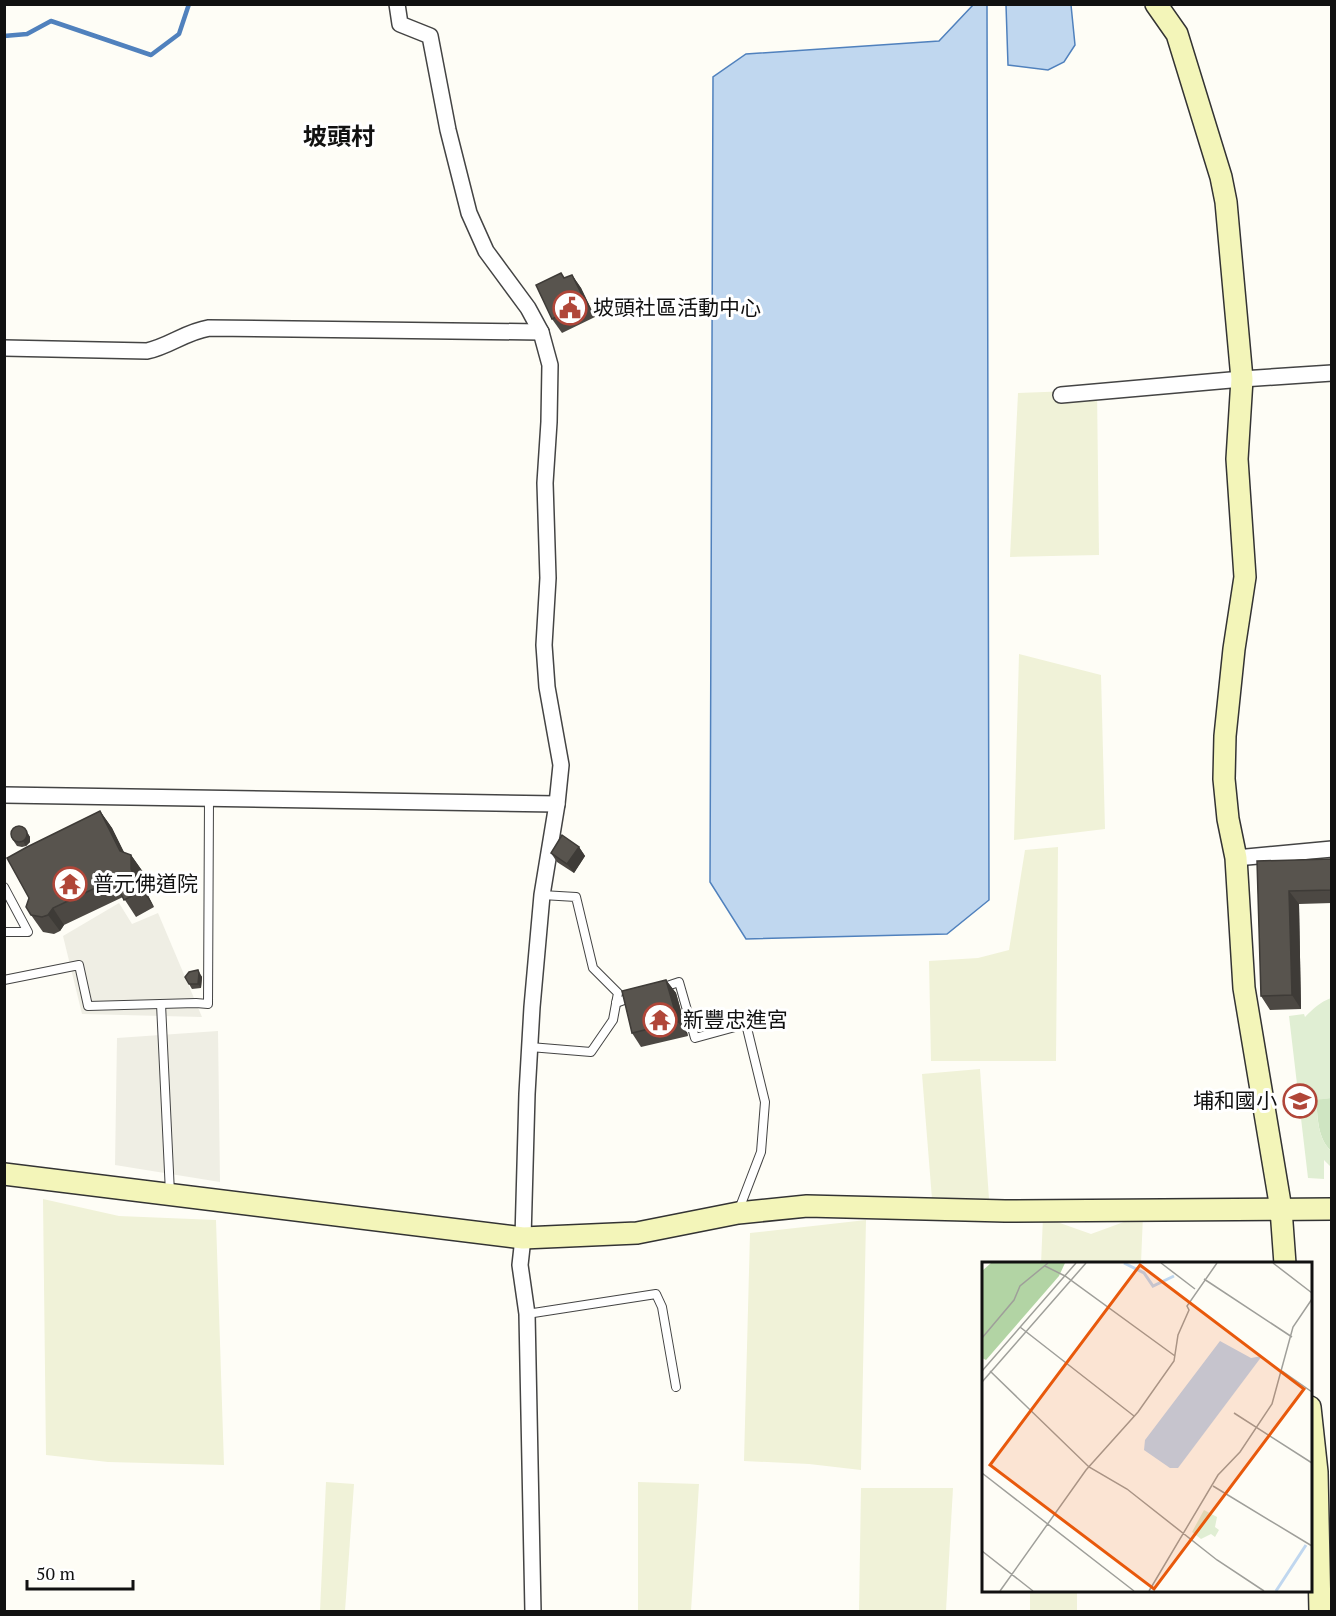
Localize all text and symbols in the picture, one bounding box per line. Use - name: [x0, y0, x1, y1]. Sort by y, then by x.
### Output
- district label: 坡頭村: [303, 120, 375, 152]
- public building icon: 坡頭社區活動中心: [552, 290, 588, 326]
- place label: 坡頭社區活動中心: [593, 293, 761, 321]
- temple icon: 普元佛道院: [52, 866, 88, 902]
- place label: 普元佛道院: [93, 869, 198, 897]
- temple icon: 新豐忠進宮: [642, 1002, 678, 1038]
- place label: 新豐忠進宮: [683, 1005, 788, 1033]
- school or university icon: 埔和國小: [1282, 1083, 1318, 1119]
- place label: 埔和國小: [1193, 1086, 1277, 1114]
- inset map: [982, 1262, 1312, 1592]
- scale bar: [27, 1553, 134, 1591]
- text: 50 m: [36, 1561, 76, 1585]

